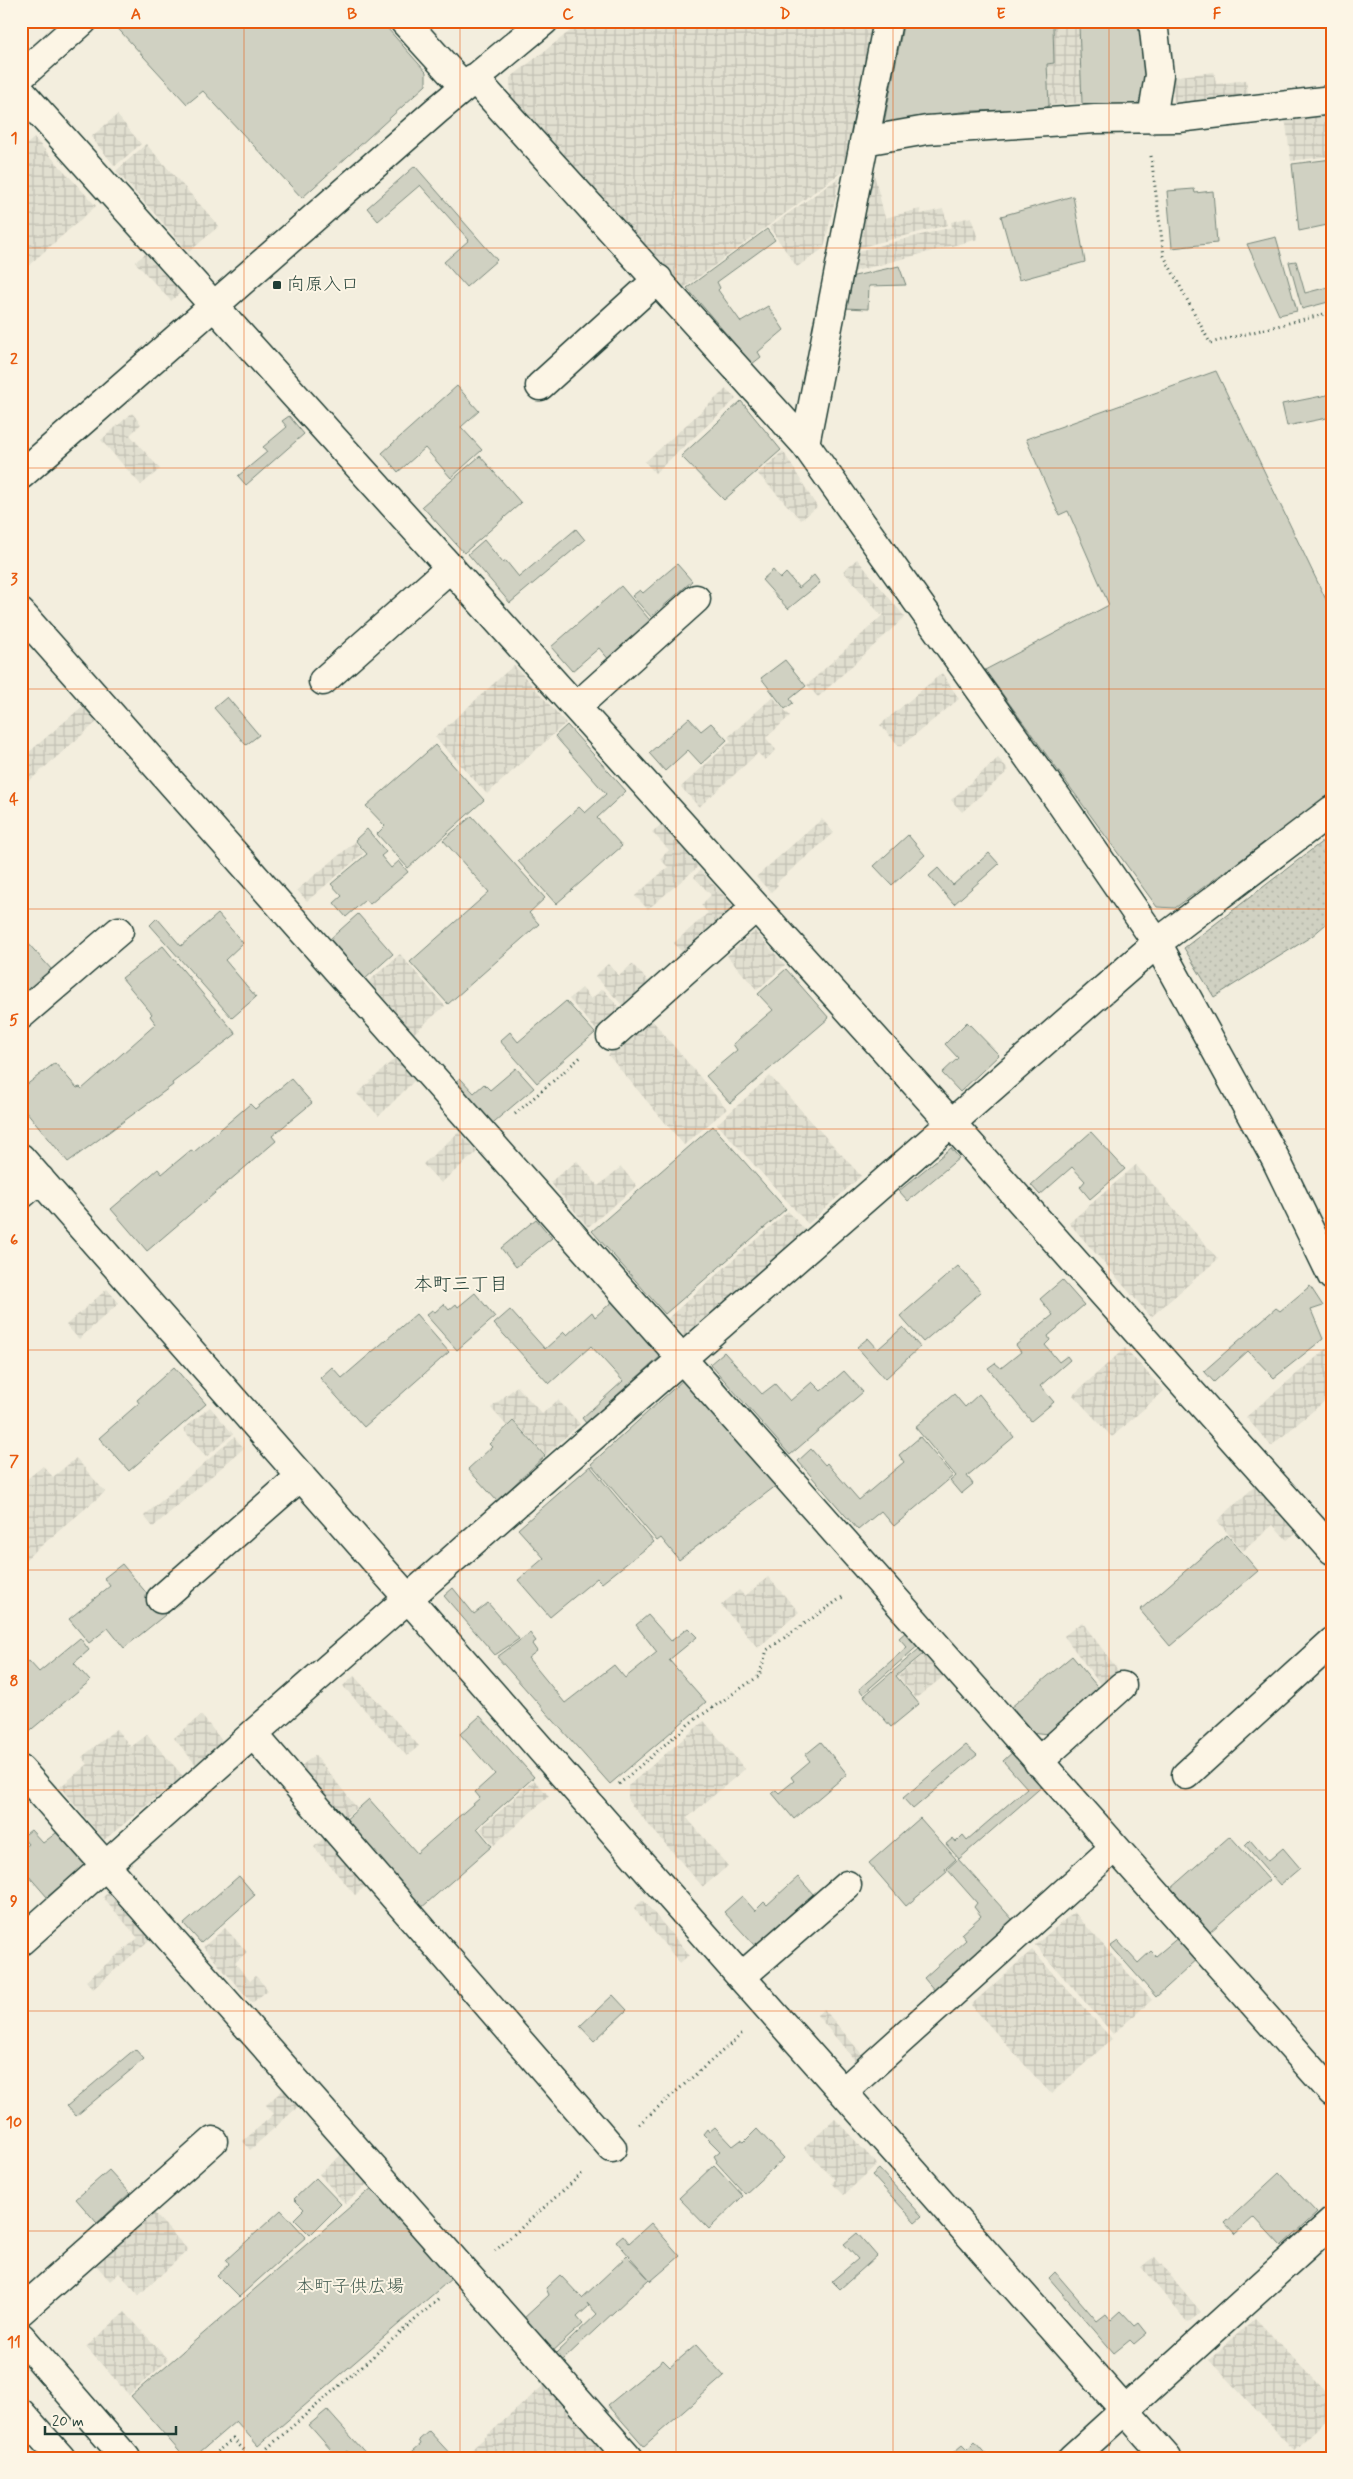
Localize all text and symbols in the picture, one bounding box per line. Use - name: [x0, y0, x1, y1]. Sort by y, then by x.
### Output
- text: A: [131, 4, 141, 25]
- text: B: [347, 4, 357, 25]
- text: C: [562, 4, 574, 25]
- text: D: [779, 4, 791, 25]
- text: E: [996, 4, 1006, 25]
- text: F: [1213, 4, 1222, 25]
- text: 1: [10, 128, 18, 149]
- place label: 向原入口: [287, 273, 359, 297]
- marker: 向原入口: [271, 279, 283, 291]
- text: 2: [10, 349, 18, 370]
- text: 3: [10, 569, 18, 590]
- text: 4: [9, 789, 19, 810]
- text: 5: [9, 1010, 19, 1031]
- text: 6: [10, 1230, 18, 1251]
- district label: 本町三丁目: [413, 1272, 509, 1297]
- text: 7: [9, 1451, 19, 1472]
- text: 8: [9, 1671, 19, 1692]
- text: 9: [10, 1891, 18, 1912]
- text: 10: [6, 2112, 22, 2133]
- park label: 本町子供広場: [296, 2275, 404, 2299]
- text: 11: [7, 2332, 21, 2353]
- scale bar: [45, 2404, 176, 2436]
- text: 20 m: [52, 2412, 84, 2432]

